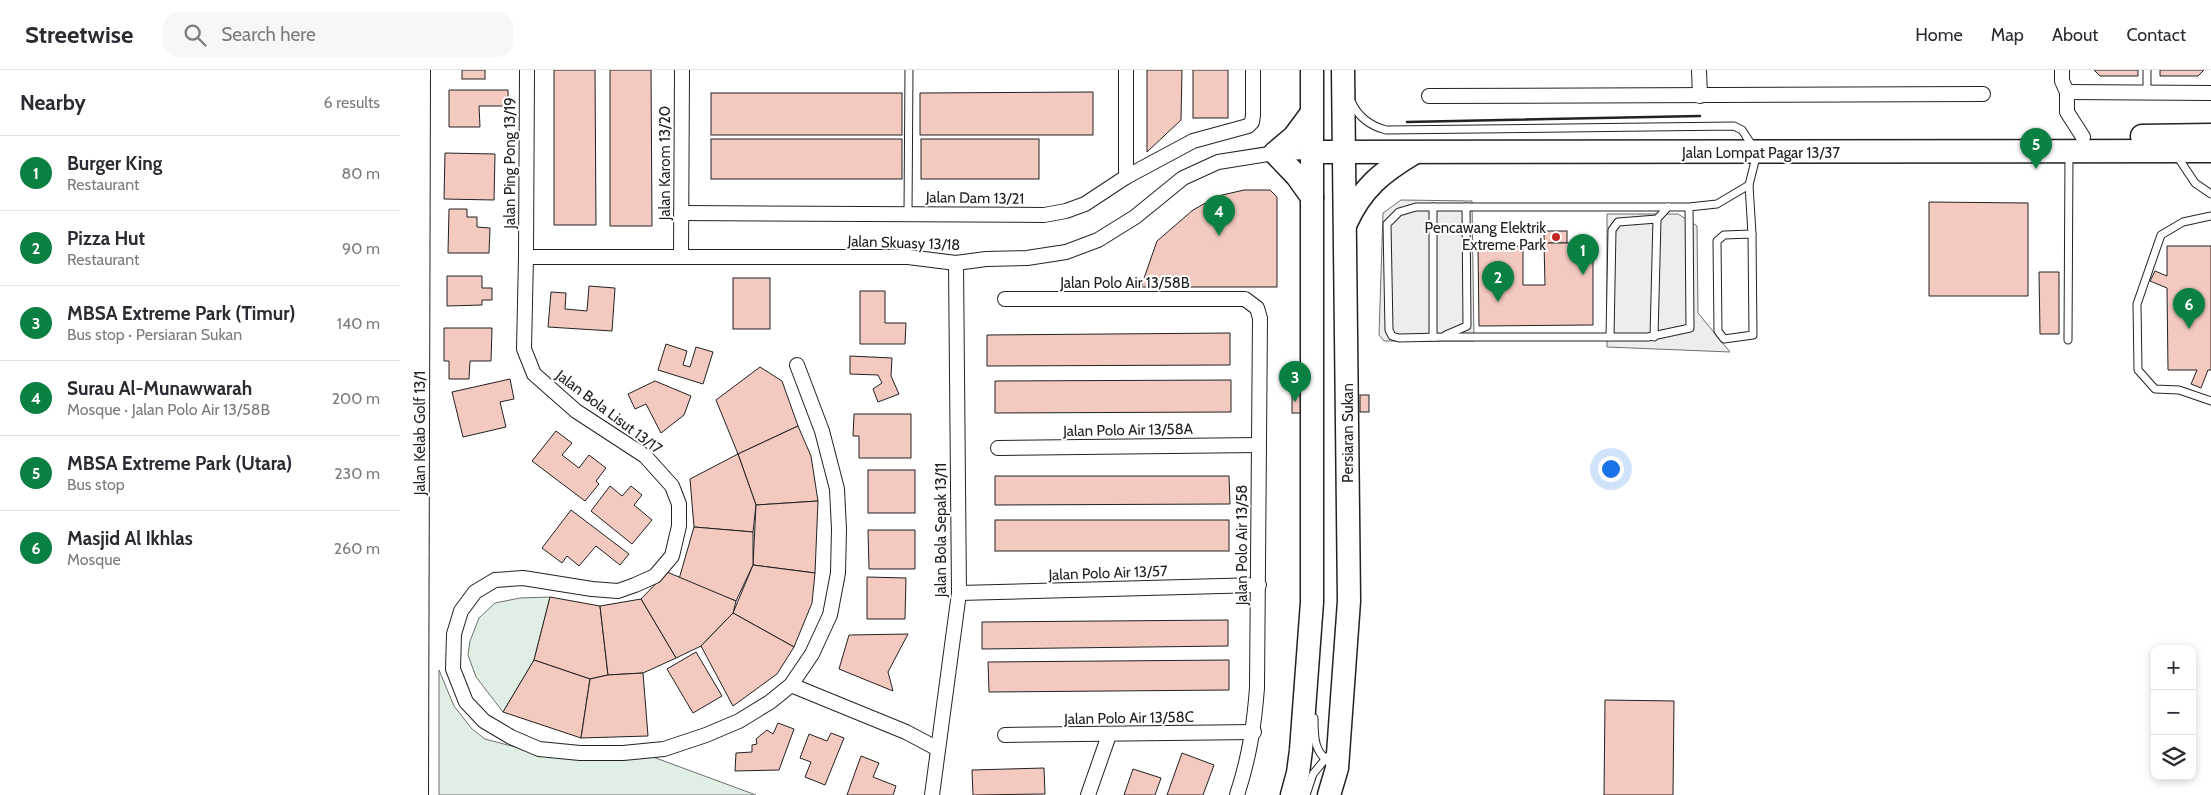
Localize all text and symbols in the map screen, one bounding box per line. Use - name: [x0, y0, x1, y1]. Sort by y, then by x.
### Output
- search box: [163, 12, 513, 57]
- text: Streetwise: [25, 20, 133, 49]
- icon: search: [181, 21, 209, 49]
- text: Search here: [221, 23, 316, 46]
- text: Home: [1915, 24, 1963, 46]
- text: Map: [1991, 24, 2024, 46]
- text: About: [2052, 24, 2098, 46]
- text: Contact: [2126, 24, 2186, 46]
- text: Nearby: [20, 90, 86, 115]
- text: 6 results: [324, 93, 380, 112]
- street label: Jalan Ping Pong 13/19: [501, 97, 519, 230]
- street label: Jalan Karom 13/20: [656, 106, 674, 221]
- pin: 5: [2020, 128, 2052, 169]
- street label: Jalan Lompat Pagar 13/37: [1681, 144, 1840, 162]
- text: Burger King: [67, 152, 162, 175]
- text: 1: [33, 164, 39, 183]
- text: 80 m: [342, 164, 380, 183]
- text: Restaurant: [67, 175, 139, 194]
- street label: Jalan Dam 13/21: [925, 188, 1024, 208]
- pin: 4: [1203, 195, 1235, 236]
- place label: Pencawang Elektrik Extreme Park: [1425, 219, 1546, 254]
- text: Pizza Hut: [67, 227, 145, 250]
- marker: Pencawang Elektrik Extreme Park: [1550, 231, 1562, 243]
- street label: Jalan Skuasy 13/18: [846, 232, 961, 254]
- pin: 1: [1567, 234, 1599, 275]
- text: 2: [32, 239, 40, 258]
- text: 90 m: [342, 239, 380, 258]
- text: Restaurant: [67, 250, 139, 269]
- pin: 2: [1482, 261, 1514, 302]
- street label: Jalan Polo Air 13/58B: [1059, 274, 1190, 292]
- pin: 6: [2173, 288, 2205, 329]
- text: MBSA Extreme Park (Timur): [67, 302, 295, 325]
- text: 3: [32, 314, 40, 333]
- text: 140 m: [337, 314, 380, 333]
- text: Bus stop · Persiaran Sukan: [67, 325, 242, 344]
- pin: 3: [1279, 361, 1311, 402]
- street label: Jalan Bola Lisut 13/17: [552, 366, 666, 458]
- street label: Jalan Kelab Golf 13/1: [411, 371, 429, 496]
- text: Surau Al-Munawwarah: [67, 377, 252, 400]
- street label: Persiaran Sukan: [1339, 383, 1357, 483]
- text: 4: [31, 389, 41, 408]
- text: 200 m: [332, 389, 380, 408]
- text: Mosque · Jalan Polo Air 13/58B: [67, 400, 270, 419]
- street label: Jalan Polo Air 13/58A: [1062, 420, 1194, 440]
- text: MBSA Extreme Park (Utara): [67, 452, 292, 475]
- your location: [1598, 456, 1624, 482]
- street label: Jalan Bola Sepak 13/11: [932, 463, 950, 598]
- text: 5: [32, 464, 40, 483]
- text: 230 m: [334, 464, 380, 483]
- text: Bus stop: [67, 475, 125, 494]
- street label: Jalan Polo Air 13/58: [1233, 485, 1251, 606]
- text: Masjid Al Ikhlas: [67, 527, 193, 550]
- text: 6: [32, 539, 41, 558]
- text: 260 m: [334, 539, 380, 558]
- text: Mosque: [67, 550, 121, 569]
- street label: Jalan Polo Air 13/57: [1047, 562, 1168, 584]
- map controls: [2151, 645, 2196, 780]
- button: +: [2151, 645, 2196, 690]
- button: −: [2151, 690, 2196, 735]
- street label: Jalan Polo Air 13/58C: [1063, 708, 1194, 728]
- button: layers: [2151, 735, 2196, 780]

